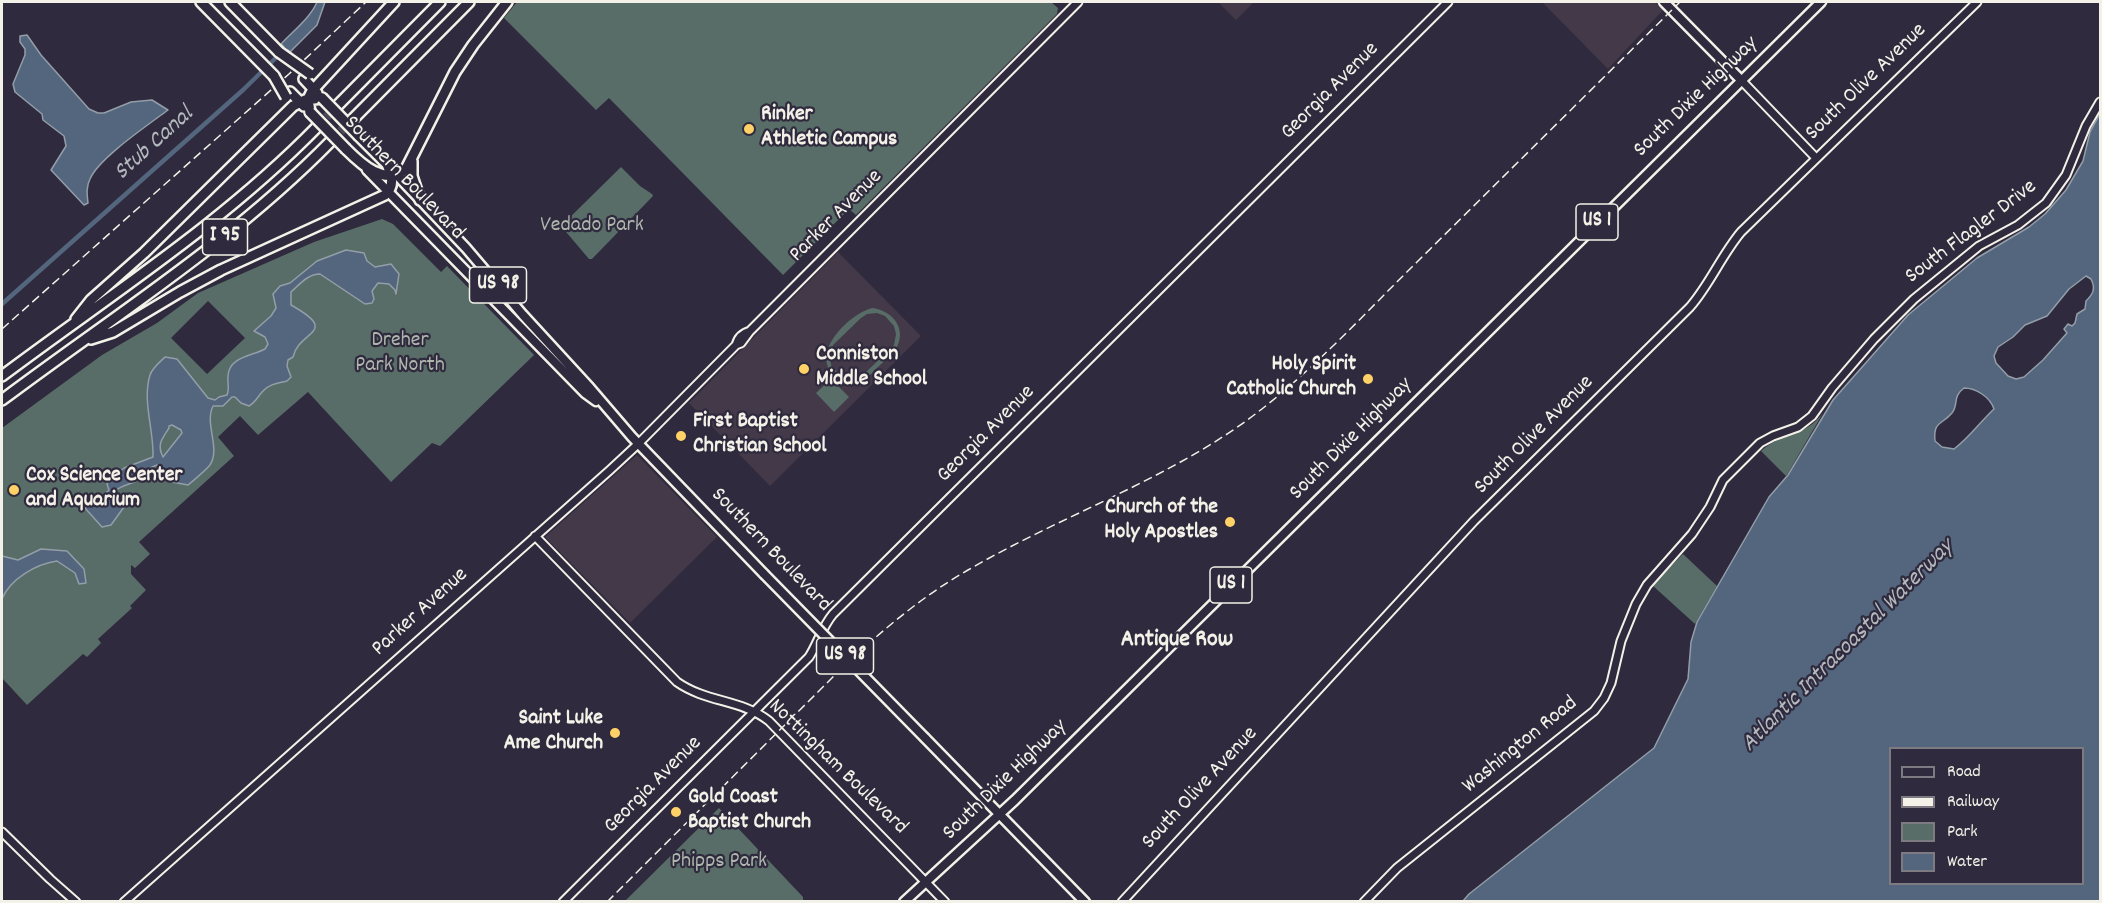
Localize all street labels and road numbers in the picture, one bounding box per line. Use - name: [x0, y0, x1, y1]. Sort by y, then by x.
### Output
- street label: South Olive Avenue: [1801, 19, 1933, 147]
- street label: South Dixie Highway: [1629, 32, 1765, 164]
- street label: Georgia Avenue: [1276, 37, 1386, 147]
- street label: Southern Boulevard: [337, 111, 469, 247]
- street label: Parker Avenue: [785, 165, 889, 269]
- street label: South Flagler Drive: [1901, 175, 2043, 291]
- road number: US 1: [1576, 204, 1618, 240]
- road number: I 95: [202, 219, 248, 255]
- road number: US 98: [470, 267, 526, 303]
- street label: South Olive Avenue: [1470, 371, 1600, 501]
- street label: South Dixie Highway: [1285, 373, 1419, 507]
- street label: Georgia Avenue: [932, 380, 1042, 490]
- street label: Southern Boulevard: [704, 483, 836, 619]
- street label: Parker Avenue: [367, 563, 475, 663]
- road number: US 1: [1210, 567, 1252, 603]
- road number: US 98: [816, 638, 874, 674]
- street label: Washington Road: [1458, 692, 1584, 800]
- street label: Nottingham Boulevard: [762, 695, 912, 841]
- street label: South Dixie Highway: [938, 715, 1074, 847]
- street label: South Olive Avenue: [1137, 722, 1265, 856]
- street label: Georgia Avenue: [599, 731, 709, 841]

